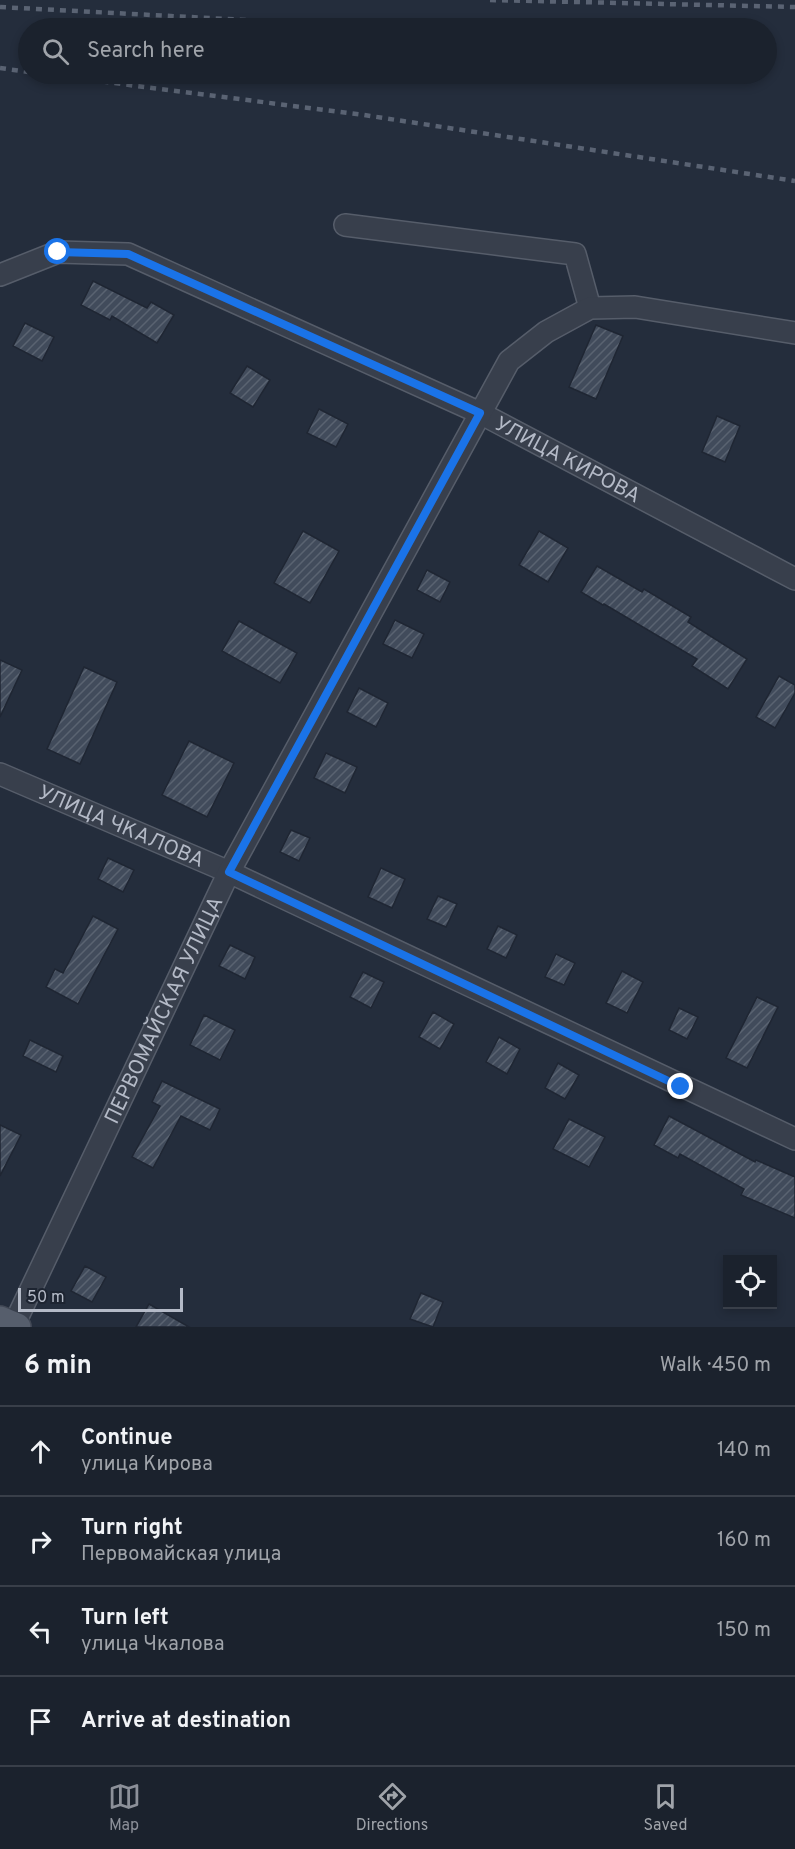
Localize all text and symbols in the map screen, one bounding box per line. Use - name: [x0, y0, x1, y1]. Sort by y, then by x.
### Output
- search box: [18, 18, 777, 84]
- icon: search: [39, 35, 72, 68]
- text: Search here: [87, 38, 205, 65]
- route start: [44, 238, 70, 264]
- street label: УЛИЦА КИРОВА: [490, 411, 645, 510]
- street label: УЛИЦА ЧКАЛОВА: [34, 780, 208, 875]
- street label: ПЕРВОМАЙСКАЯ УЛИЦА: [99, 892, 230, 1129]
- route end: [667, 1073, 693, 1099]
- map controls: [723, 1255, 777, 1309]
- button: locate: [723, 1255, 777, 1309]
- scale bar: [18, 1285, 183, 1312]
- text: 50 m: [27, 1288, 65, 1308]
- text: 6 min: [24, 1350, 92, 1383]
- text: Walk · 450 m: [660, 1353, 771, 1379]
- text: Continue: [81, 1425, 172, 1452]
- icon: ahead: [24, 1435, 57, 1468]
- text: 140 m: [717, 1438, 771, 1464]
- text: улица Кирова: [81, 1452, 213, 1478]
- text: Turn right: [81, 1515, 183, 1542]
- icon: right: [24, 1525, 57, 1558]
- text: 160 m: [717, 1528, 771, 1554]
- text: Первомайская улица: [81, 1542, 281, 1568]
- text: Turn left: [81, 1605, 169, 1632]
- icon: left: [24, 1615, 57, 1648]
- text: 150 m: [717, 1618, 771, 1644]
- text: улица Чкалова: [81, 1632, 224, 1658]
- icon: arrive: [24, 1705, 57, 1738]
- text: Arrive at destination: [81, 1708, 291, 1735]
- tab: Map: [108, 1780, 141, 1836]
- tab: Directions: [356, 1780, 428, 1836]
- tab: Saved: [643, 1780, 687, 1836]

